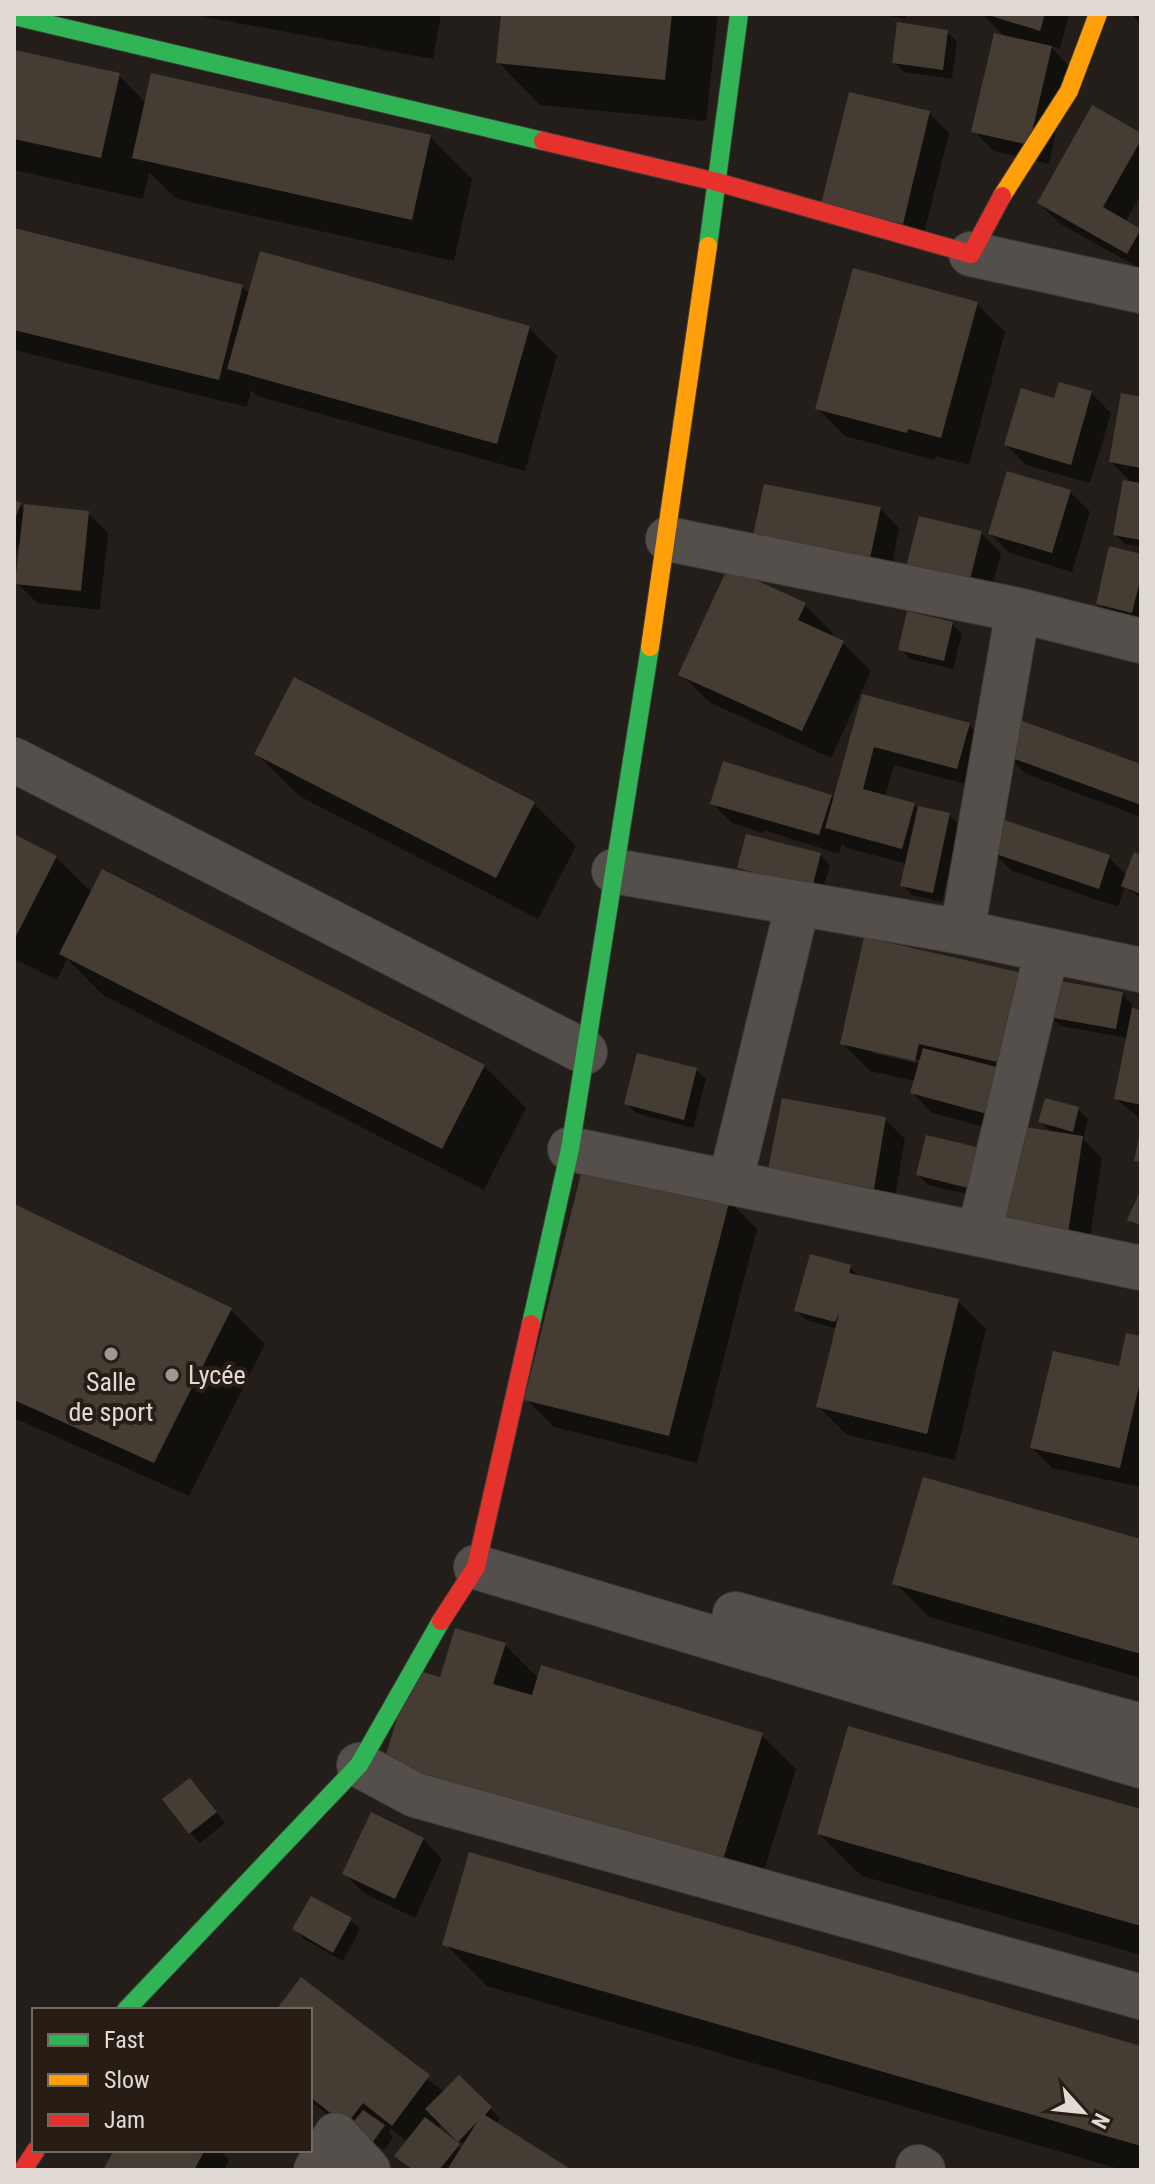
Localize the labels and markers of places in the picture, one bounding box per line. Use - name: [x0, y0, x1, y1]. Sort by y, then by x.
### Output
- marker: Salle de sport: [102, 1345, 120, 1363]
- place label: Lycée: [188, 1360, 246, 1390]
- marker: Lycée: [163, 1366, 181, 1384]
- place label: Salle de sport: [68, 1367, 154, 1427]

